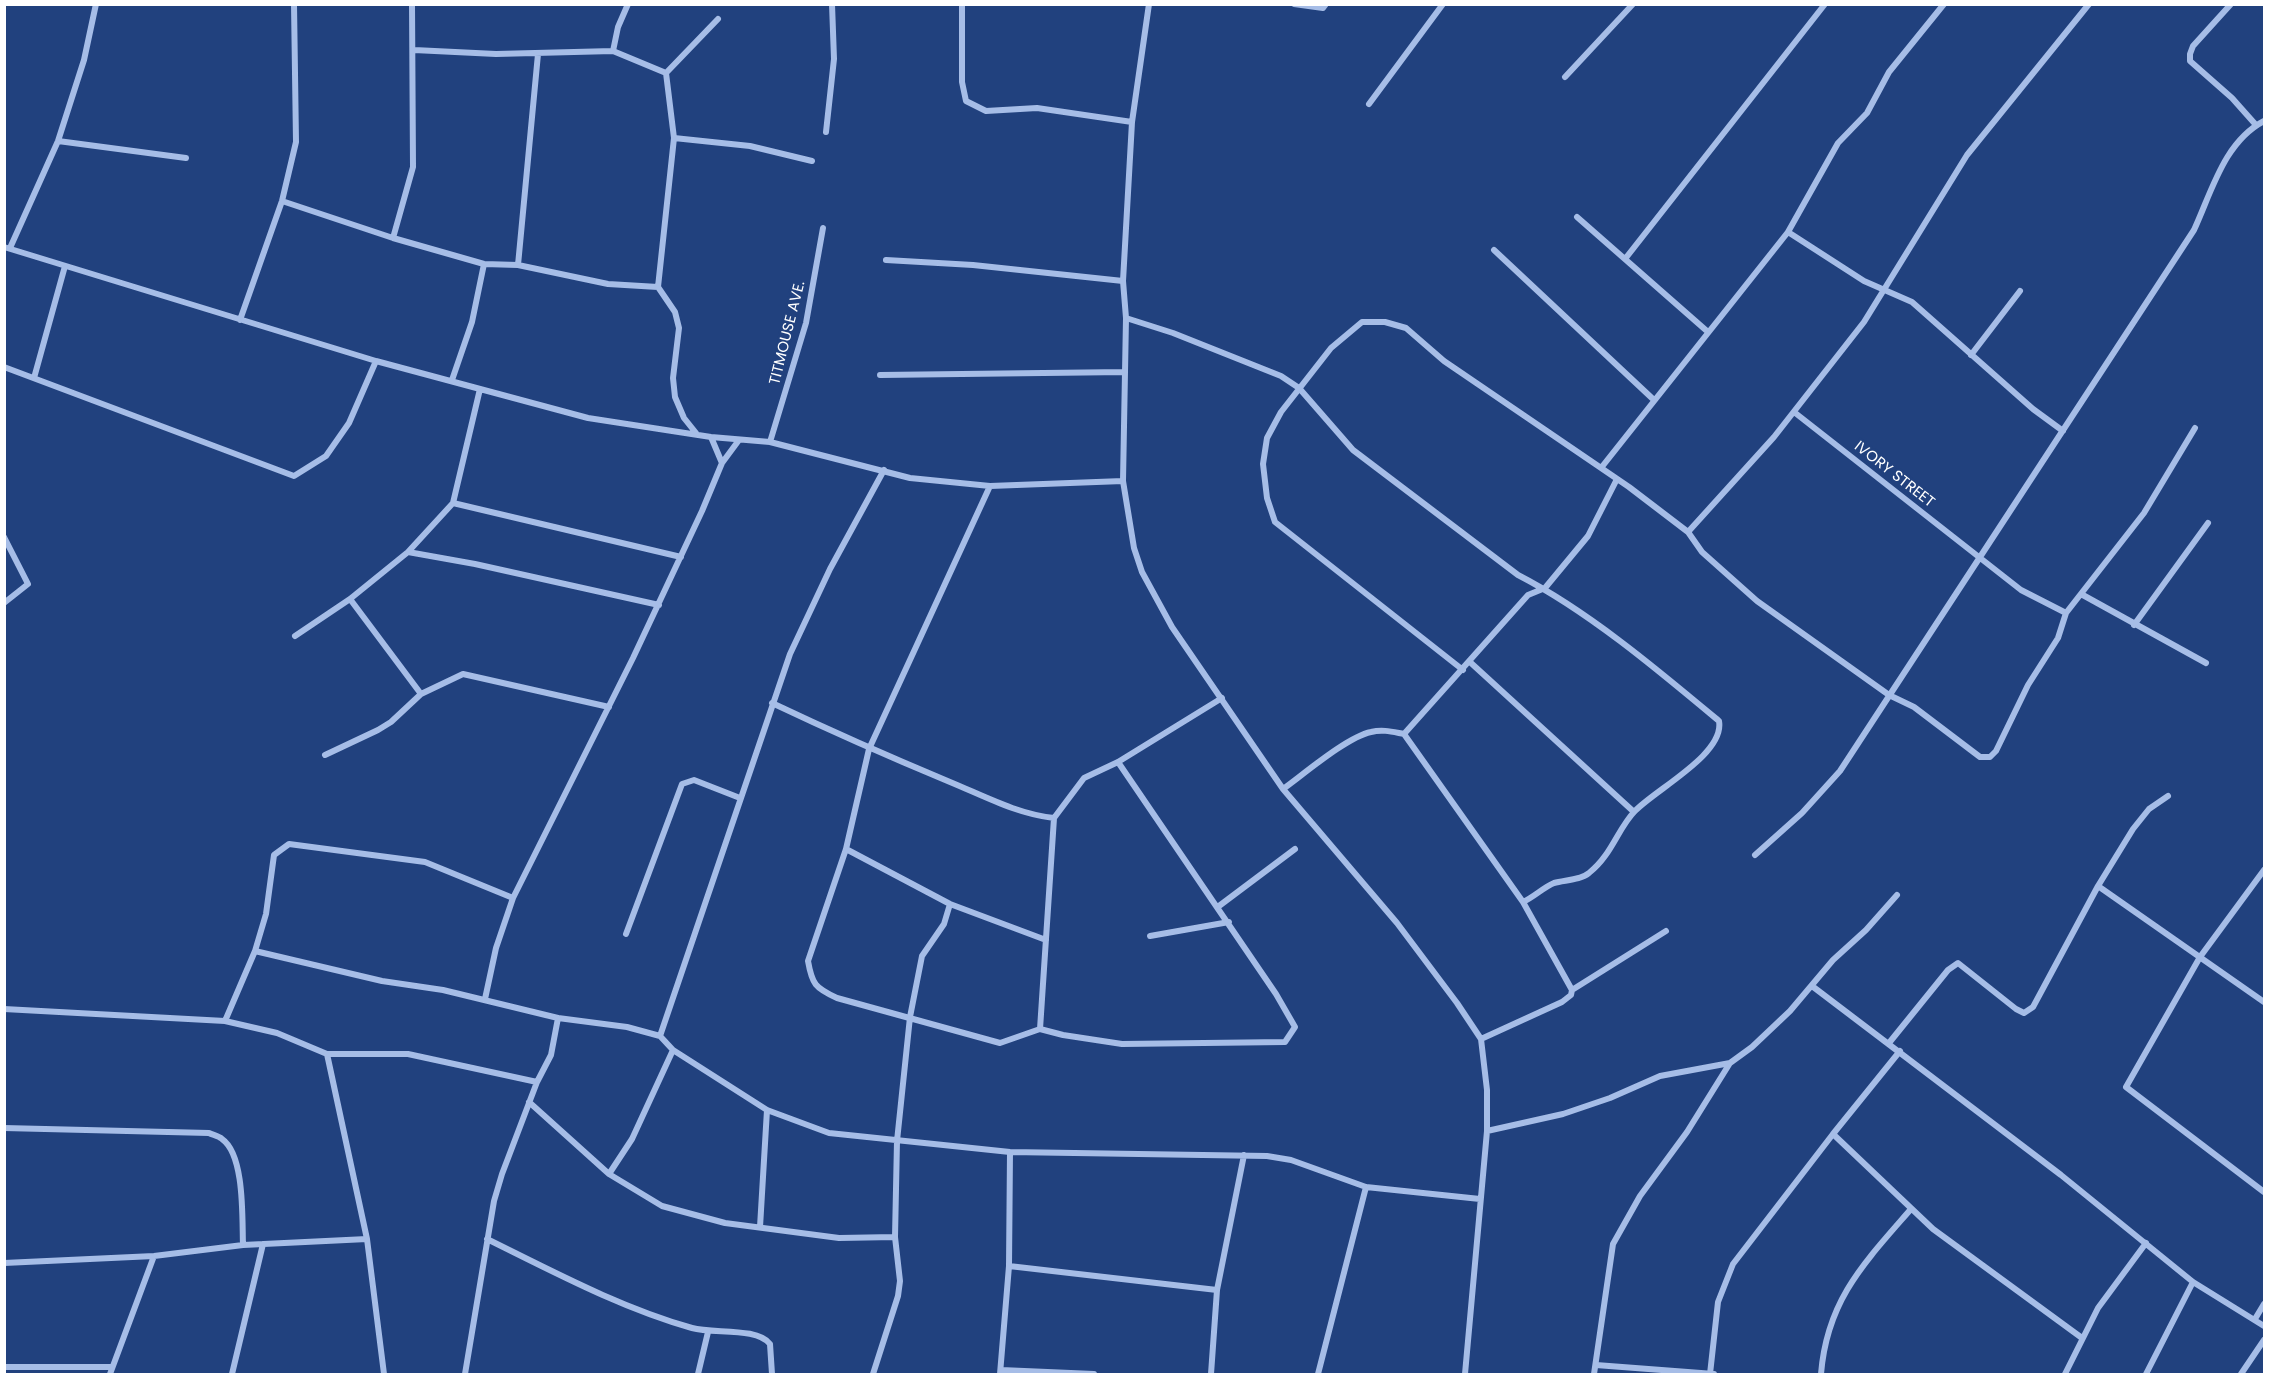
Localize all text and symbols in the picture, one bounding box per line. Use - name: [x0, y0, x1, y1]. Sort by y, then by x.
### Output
- street label: TITMOUSE AVE.: [766, 279, 810, 387]
- street label: IVORY STREET: [1850, 438, 1938, 512]

